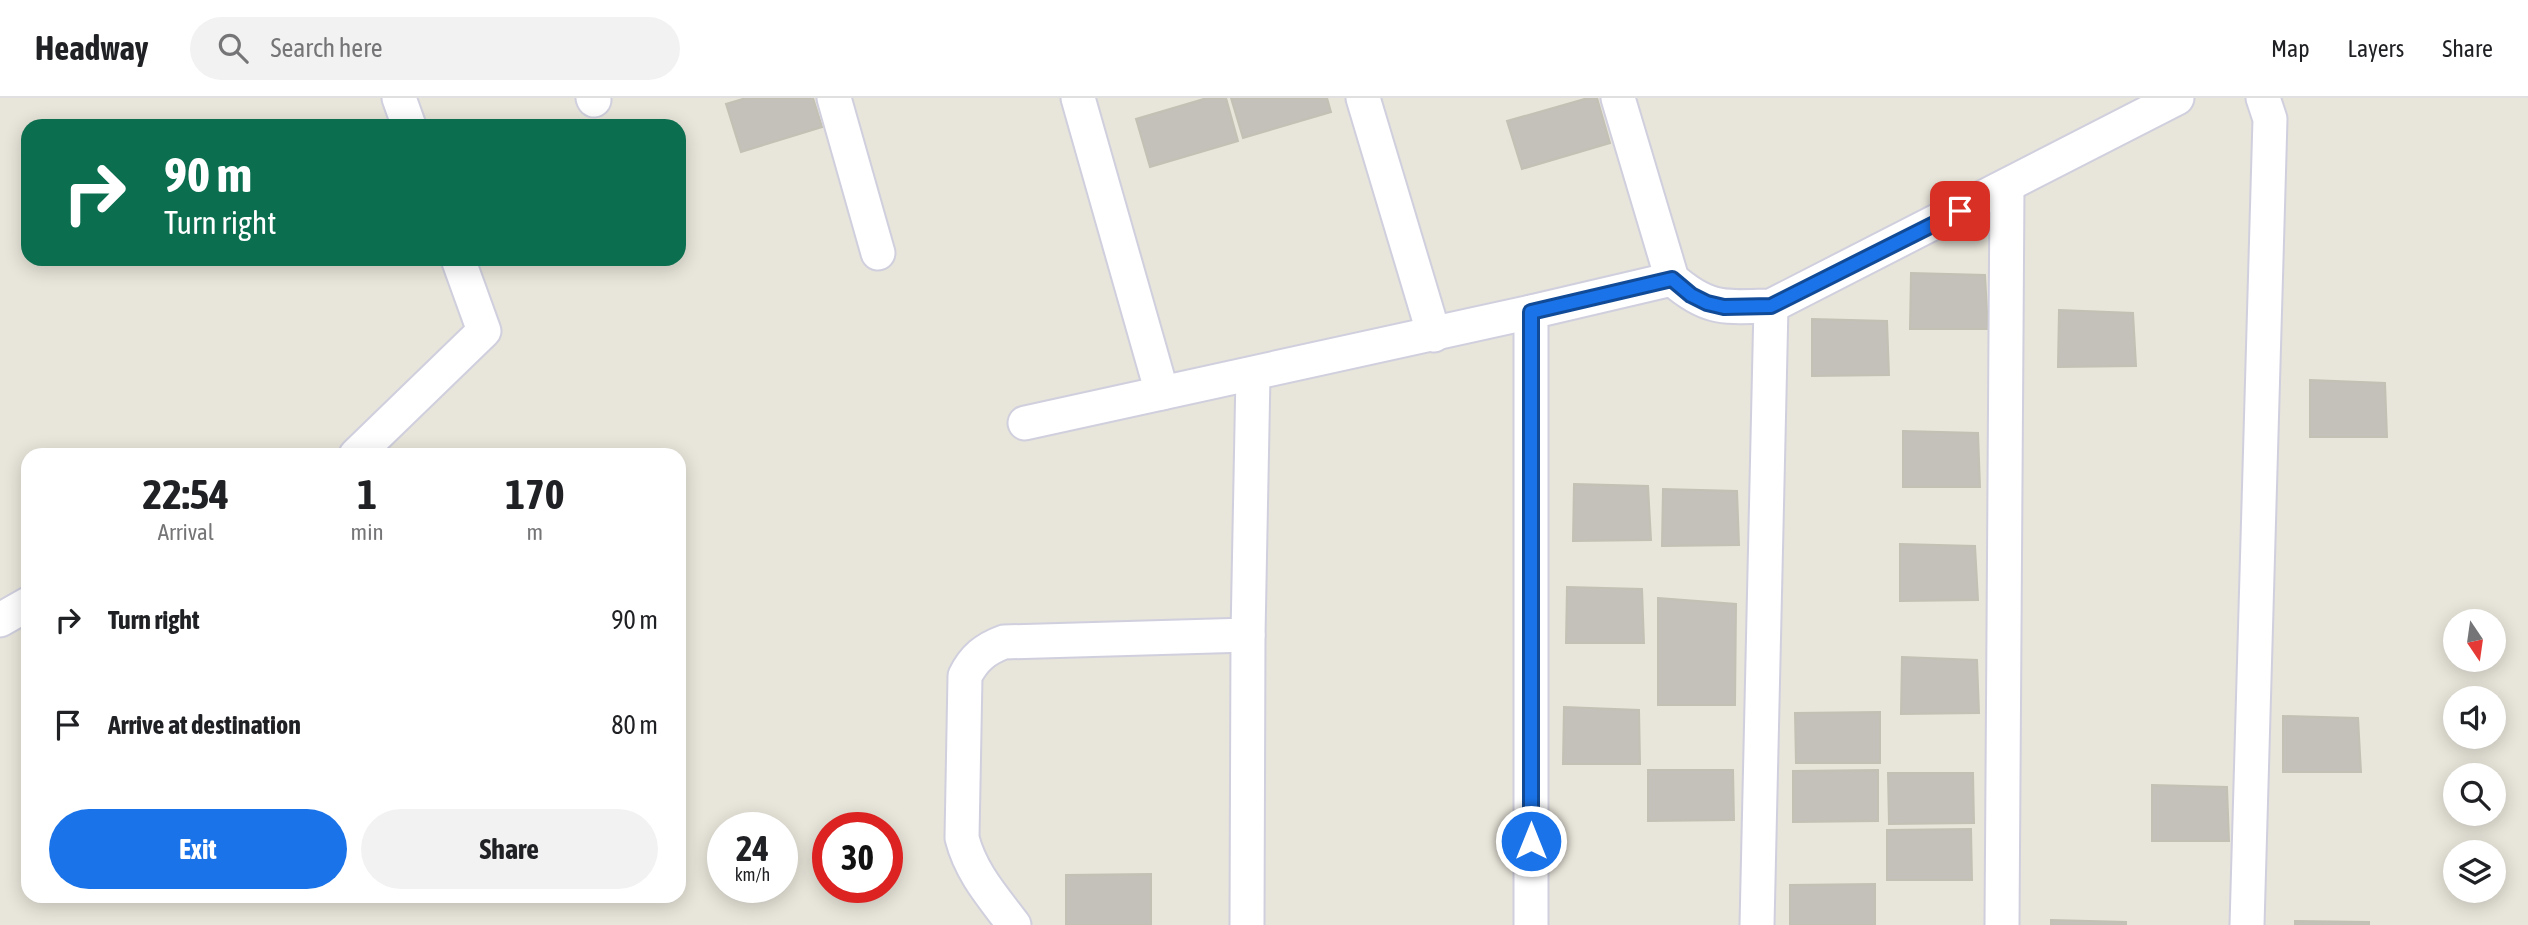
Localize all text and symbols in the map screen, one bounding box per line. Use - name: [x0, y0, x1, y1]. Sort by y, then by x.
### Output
- search box: [190, 17, 680, 80]
- text: Headway: [35, 29, 148, 67]
- icon: search: [214, 29, 252, 67]
- text: Search here: [270, 33, 383, 63]
- text: Map: [2271, 35, 2310, 62]
- text: Layers: [2348, 35, 2404, 62]
- text: Share: [2442, 35, 2493, 62]
- text: 90 m: [164, 146, 252, 202]
- icon: right: [49, 147, 140, 238]
- pin: [1930, 181, 1990, 241]
- icon: arrive: [1941, 192, 1979, 230]
- text: Turn right: [164, 204, 277, 241]
- text: 22:54: [143, 470, 229, 518]
- text: 1: [357, 470, 377, 518]
- text: 170: [505, 470, 564, 518]
- text: Arrival: [158, 519, 214, 545]
- text: min: [351, 519, 384, 545]
- text: m: [527, 519, 543, 545]
- icon: right: [49, 601, 87, 639]
- text: Turn right: [108, 605, 199, 635]
- text: 90 m: [611, 605, 658, 635]
- north arrow: [2443, 609, 2506, 672]
- map controls: [2443, 609, 2506, 903]
- button: sound: [2443, 686, 2506, 749]
- icon: arrive: [49, 706, 87, 744]
- text: Arrive at destination: [108, 710, 301, 740]
- text: 80 m: [611, 710, 658, 740]
- button: search: [2443, 763, 2506, 826]
- position arrow: [1494, 804, 1568, 878]
- button: Exit: [49, 809, 347, 889]
- button: Share: [361, 809, 658, 889]
- speed limit sign: 30: [812, 812, 903, 903]
- text: 24: [736, 828, 769, 868]
- button: layers: [2443, 840, 2506, 903]
- text: km/h: [735, 864, 770, 885]

